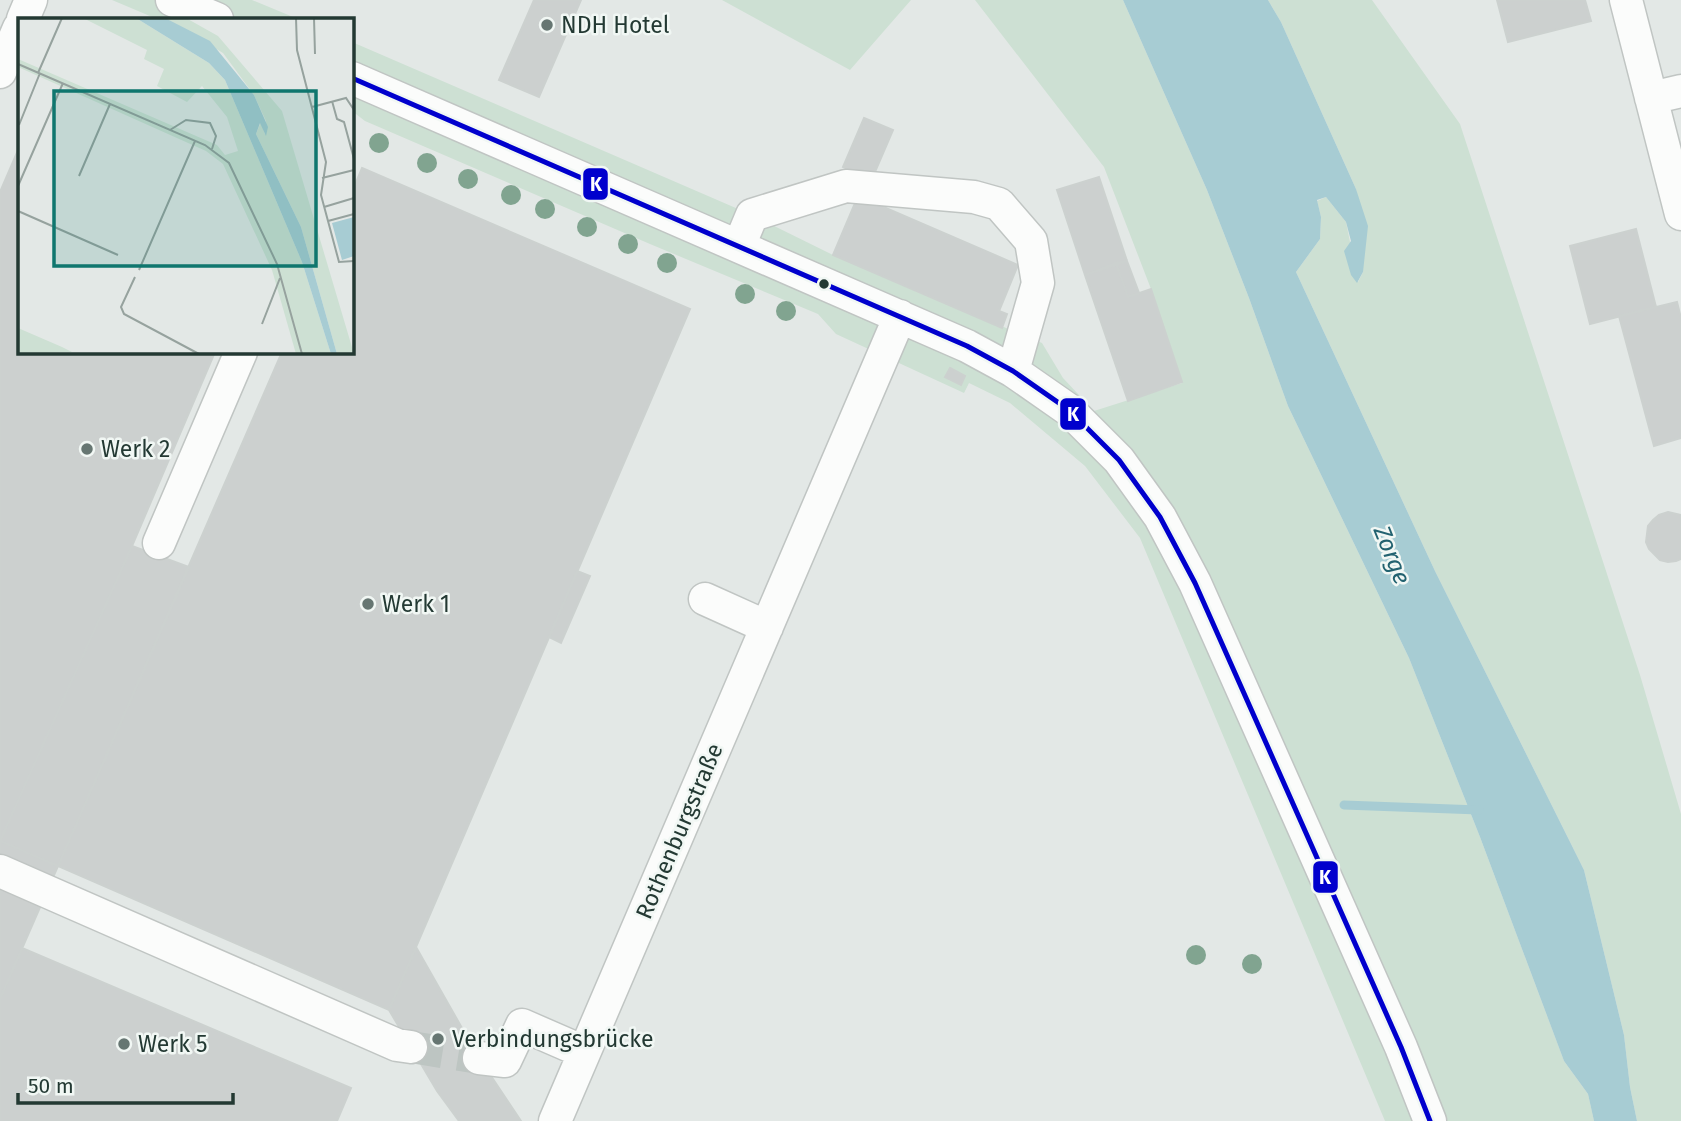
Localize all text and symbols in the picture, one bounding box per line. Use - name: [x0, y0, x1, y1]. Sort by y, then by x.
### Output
- place label: NDH Hotel: [561, 11, 670, 39]
- marker: NDH Hotel: [539, 17, 555, 33]
- inset map: [18, 18, 354, 354]
- line badge: K: [582, 167, 609, 201]
- text: K: [590, 173, 603, 196]
- unlabelled marker: [817, 277, 831, 291]
- line badge: K: [1059, 397, 1087, 431]
- text: K: [1067, 403, 1080, 426]
- place label: Werk 2: [101, 435, 170, 463]
- marker: Werk 2: [79, 441, 95, 457]
- water label: Zorge: [1367, 521, 1416, 588]
- place label: Werk 1: [382, 590, 450, 618]
- marker: Werk 1: [360, 596, 376, 612]
- street label: Rothenburgstraße: [629, 739, 729, 923]
- line badge: K: [1312, 860, 1339, 894]
- text: K: [1319, 866, 1332, 889]
- place label: Verbindungsbrücke: [452, 1025, 653, 1053]
- place label: Werk 5: [138, 1030, 208, 1058]
- marker: Verbindungsbrücke: [430, 1031, 446, 1047]
- marker: Werk 5: [116, 1036, 132, 1052]
- scale bar: [18, 1062, 233, 1106]
- text: 50 m: [28, 1073, 74, 1099]

